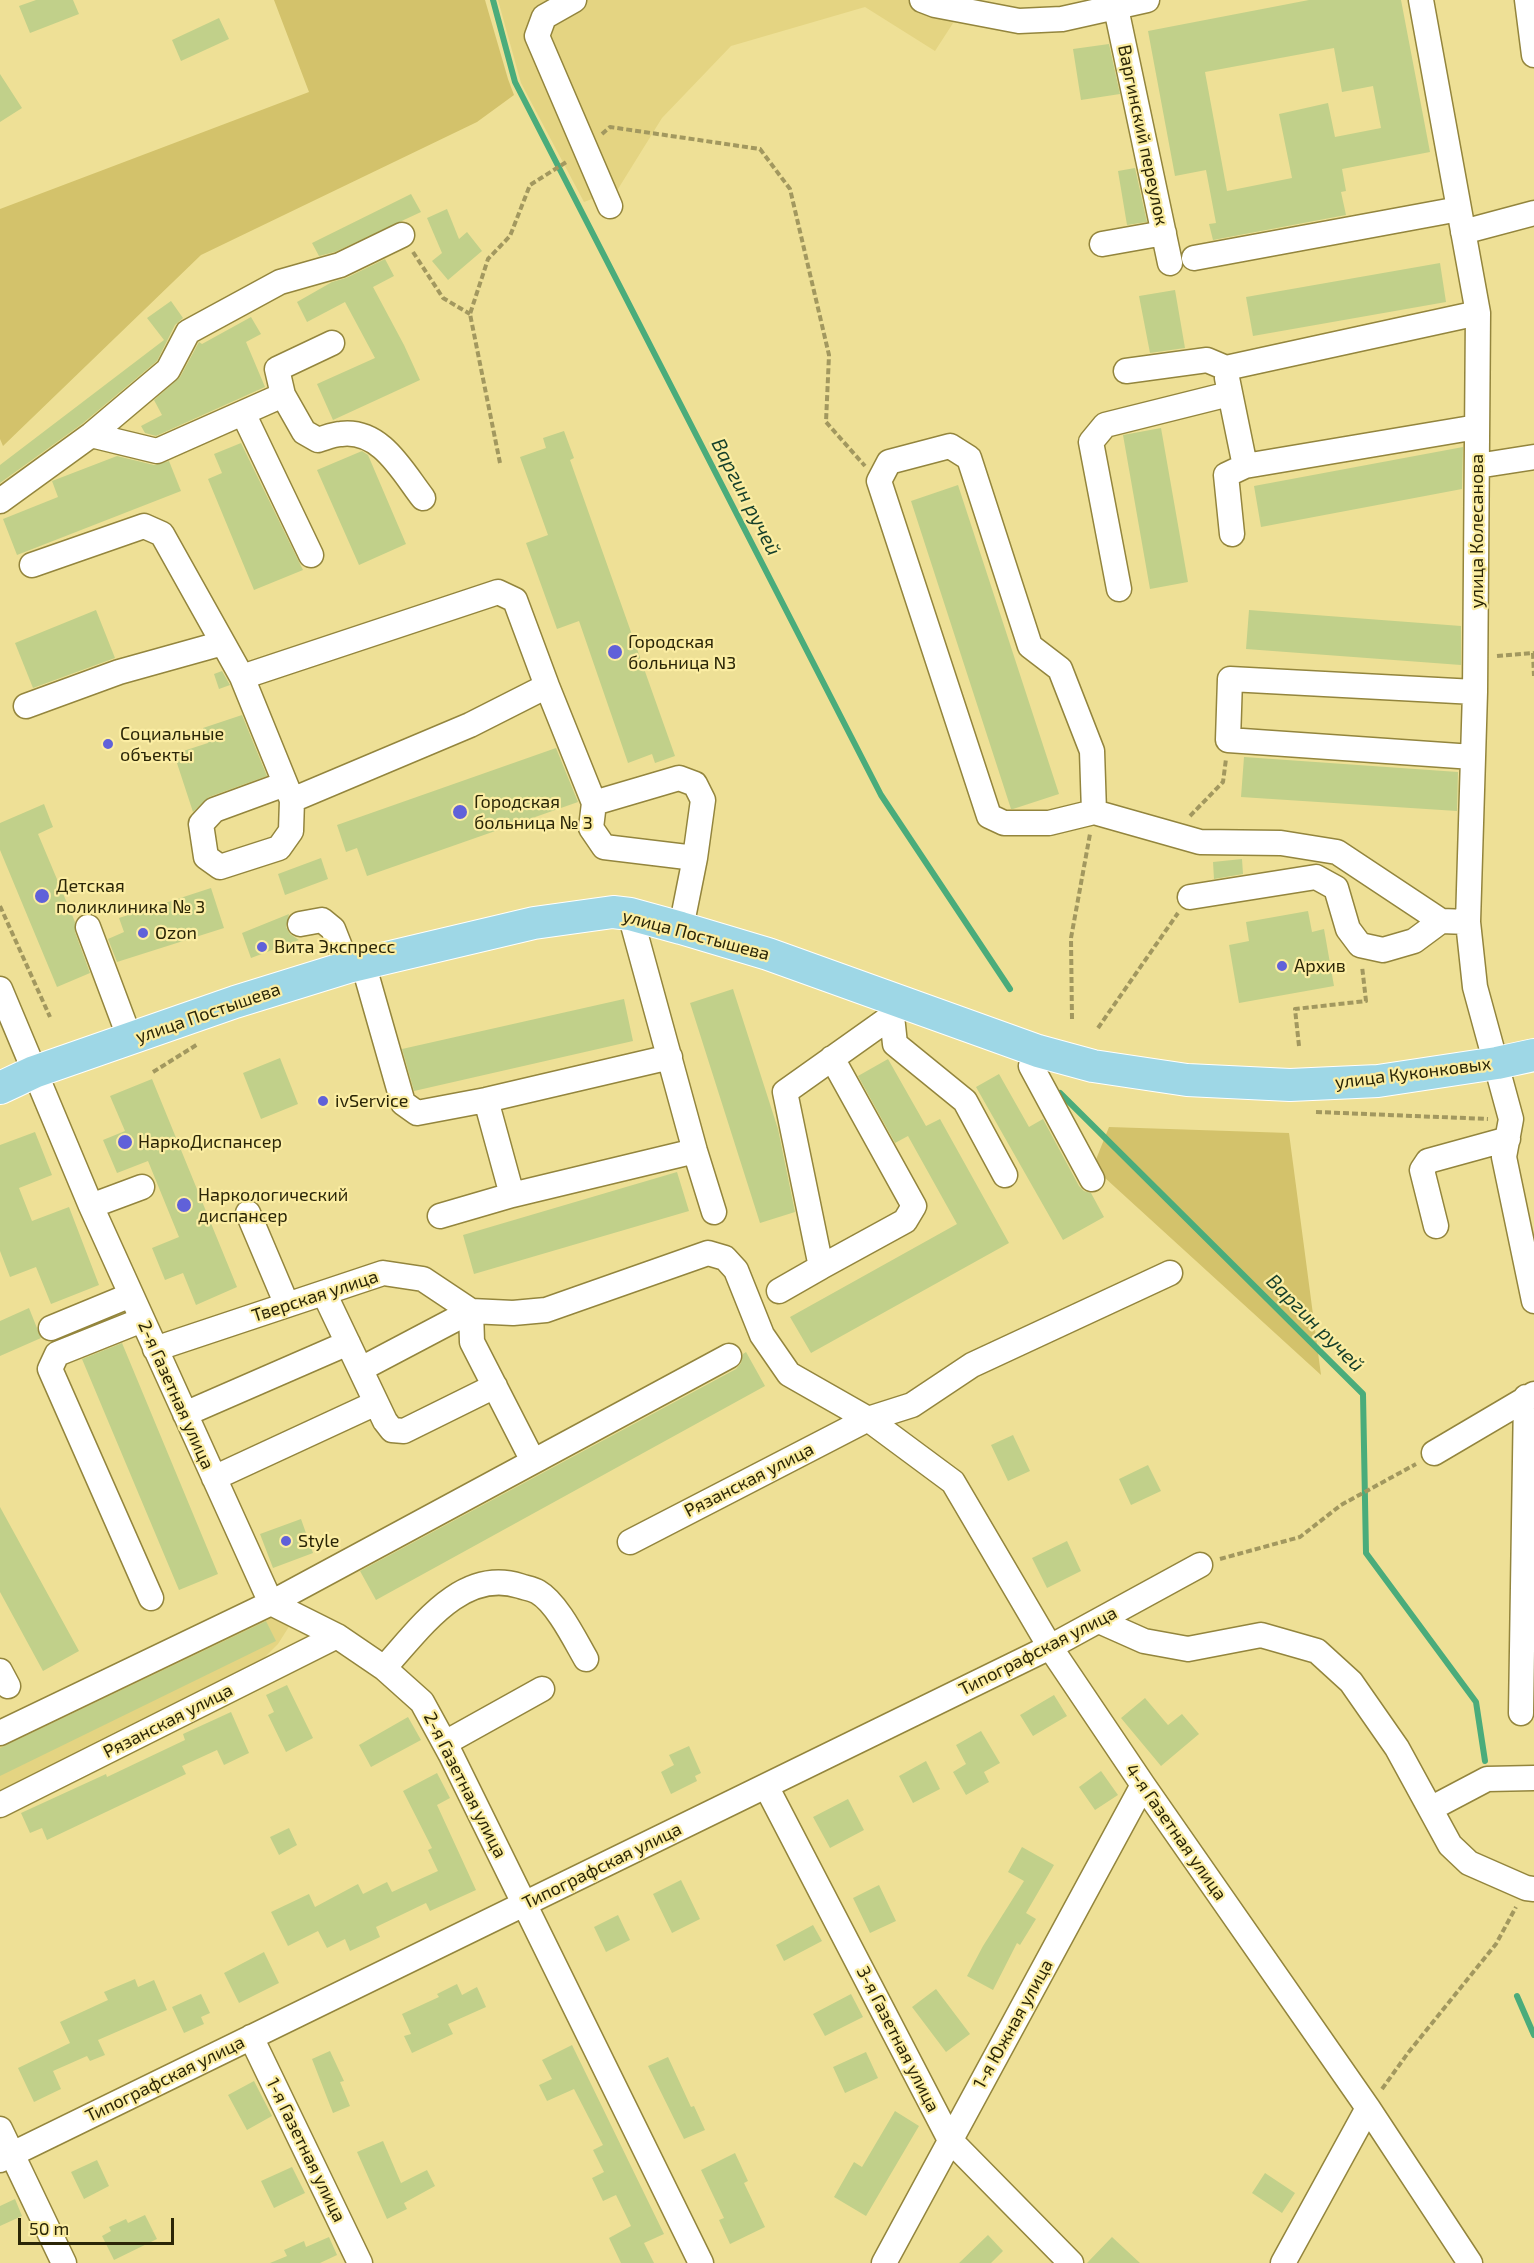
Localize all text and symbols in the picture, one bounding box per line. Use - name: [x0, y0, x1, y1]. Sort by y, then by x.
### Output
- street label: Варгинский переулок: [1113, 43, 1173, 227]
- water label: Варгин ручей: [706, 434, 786, 560]
- street label: улица Колесанова: [1466, 454, 1488, 608]
- place label: Городская больница N3: [628, 631, 736, 674]
- marker: Городская больница N3: [606, 643, 624, 661]
- place label: Социальные объекты: [120, 723, 224, 766]
- marker: Социальные объекты: [101, 737, 115, 751]
- place label: Городская больница № 3: [474, 791, 593, 834]
- marker: Городская больница № 3: [451, 803, 469, 821]
- place label: Детская поликлиника № 3: [56, 875, 205, 918]
- marker: Детская поликлиника № 3: [33, 887, 51, 905]
- street label: улица Постышева: [620, 905, 772, 965]
- place label: Ozon: [155, 922, 197, 944]
- marker: Ozon: [136, 926, 150, 940]
- place label: Вита Экспресс: [274, 936, 395, 958]
- marker: Вита Экспресс: [255, 940, 269, 954]
- place label: Архив: [1294, 955, 1346, 977]
- marker: Архив: [1275, 959, 1289, 973]
- street label: улица Постышева: [133, 978, 283, 1048]
- street label: улица Куконковых: [1334, 1053, 1492, 1093]
- place label: ivService: [335, 1090, 408, 1112]
- marker: ivService: [316, 1094, 330, 1108]
- place label: НаркоДиспансер: [138, 1131, 282, 1153]
- marker: НаркоДиспансер: [116, 1133, 134, 1151]
- place label: Наркологический диспансер: [198, 1184, 348, 1226]
- marker: Наркологический диспансер: [175, 1196, 193, 1214]
- street label: Тверская улица: [249, 1265, 381, 1327]
- water label: Варгин ручей: [1261, 1269, 1369, 1377]
- street label: 2-я Газетная улица: [133, 1317, 219, 1473]
- street label: Рязанская улица: [681, 1438, 817, 1522]
- place label: Style: [298, 1530, 339, 1552]
- marker: Style: [279, 1534, 293, 1548]
- street label: Типографская улица: [955, 1602, 1121, 1700]
- street label: Рязанская улица: [100, 1679, 236, 1763]
- street label: 2-я Газетная улица: [419, 1708, 511, 1862]
- street label: 4-я Газетная улица: [1121, 1760, 1231, 1904]
- street label: Типографская улица: [519, 1818, 685, 1914]
- street label: 1-я Южная улица: [969, 1956, 1057, 2092]
- street label: 3-я Газетная улица: [852, 1963, 944, 2115]
- street label: Типографская улица: [82, 2031, 248, 2127]
- street label: 1-я Газетная улица: [262, 2074, 350, 2226]
- scale bar: [21, 2206, 177, 2244]
- text: 50 m: [29, 2217, 69, 2239]

